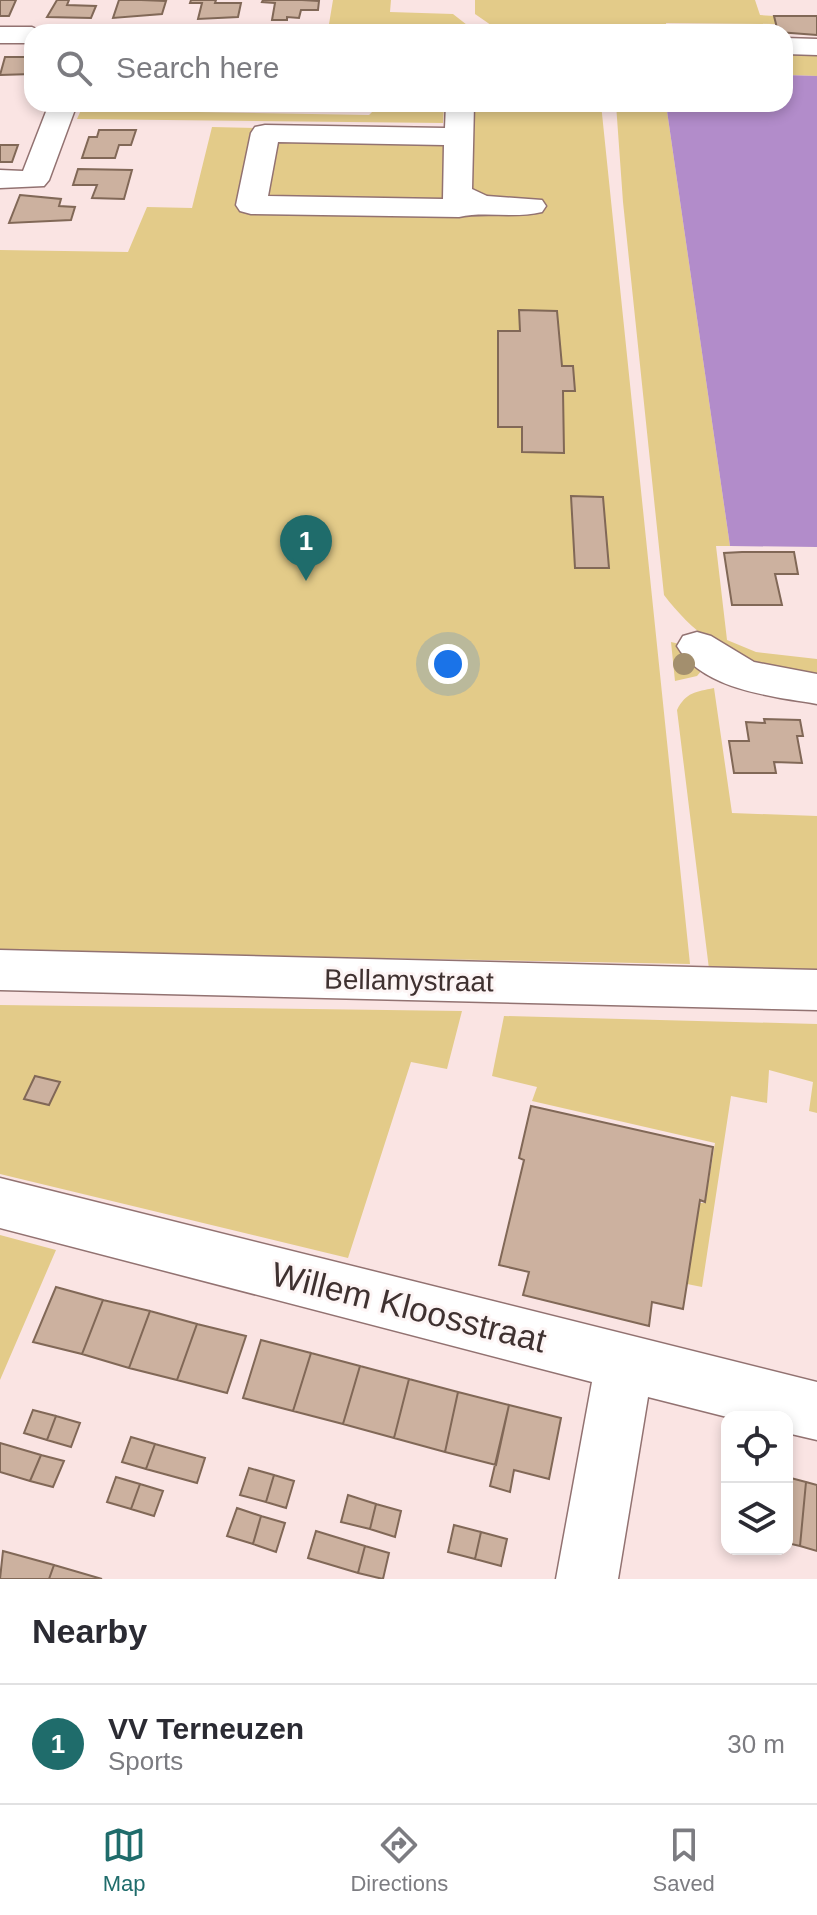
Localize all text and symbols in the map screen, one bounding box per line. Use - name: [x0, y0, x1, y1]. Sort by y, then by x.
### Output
- search box: [24, 24, 793, 112]
- icon: search: [52, 46, 96, 90]
- text: Search here: [116, 51, 279, 84]
- pin: 1: [280, 515, 332, 581]
- your location: [428, 644, 468, 684]
- street label: Bellamystraat: [324, 964, 494, 997]
- street label: Willem Kloosstraat: [268, 1255, 551, 1360]
- map controls: [721, 1411, 793, 1555]
- button: locate: [721, 1411, 793, 1483]
- button: layers: [721, 1483, 793, 1555]
- text: Nearby: [32, 1612, 147, 1650]
- text: VV Terneuzen: [108, 1712, 304, 1745]
- text: 1: [51, 1729, 65, 1759]
- text: 30 m: [727, 1729, 785, 1759]
- text: Sports: [108, 1746, 183, 1776]
- tab: Map: [102, 1823, 146, 1897]
- tab: Directions: [350, 1823, 448, 1897]
- tab: Saved: [652, 1823, 715, 1897]

